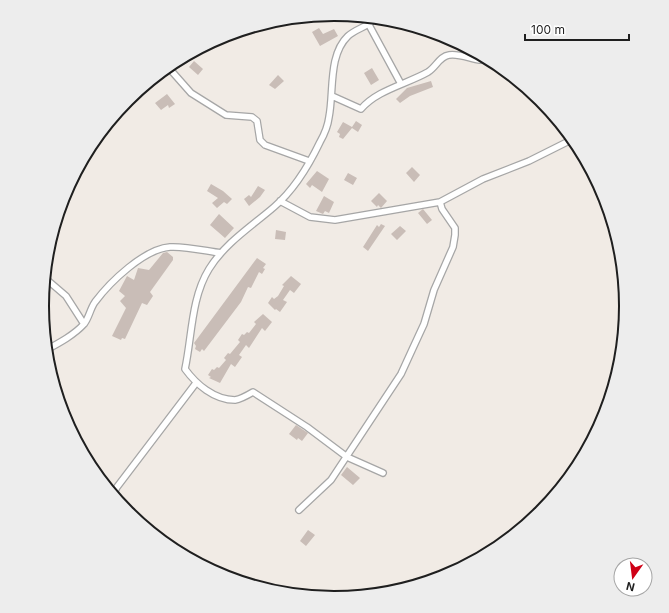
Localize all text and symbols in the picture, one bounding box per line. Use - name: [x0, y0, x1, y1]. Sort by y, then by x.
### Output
- scale bar: [525, 16, 629, 42]
- text: 100 m: [531, 22, 565, 37]
- north arrow: [613, 557, 653, 597]
- text: N: [625, 579, 636, 595]

